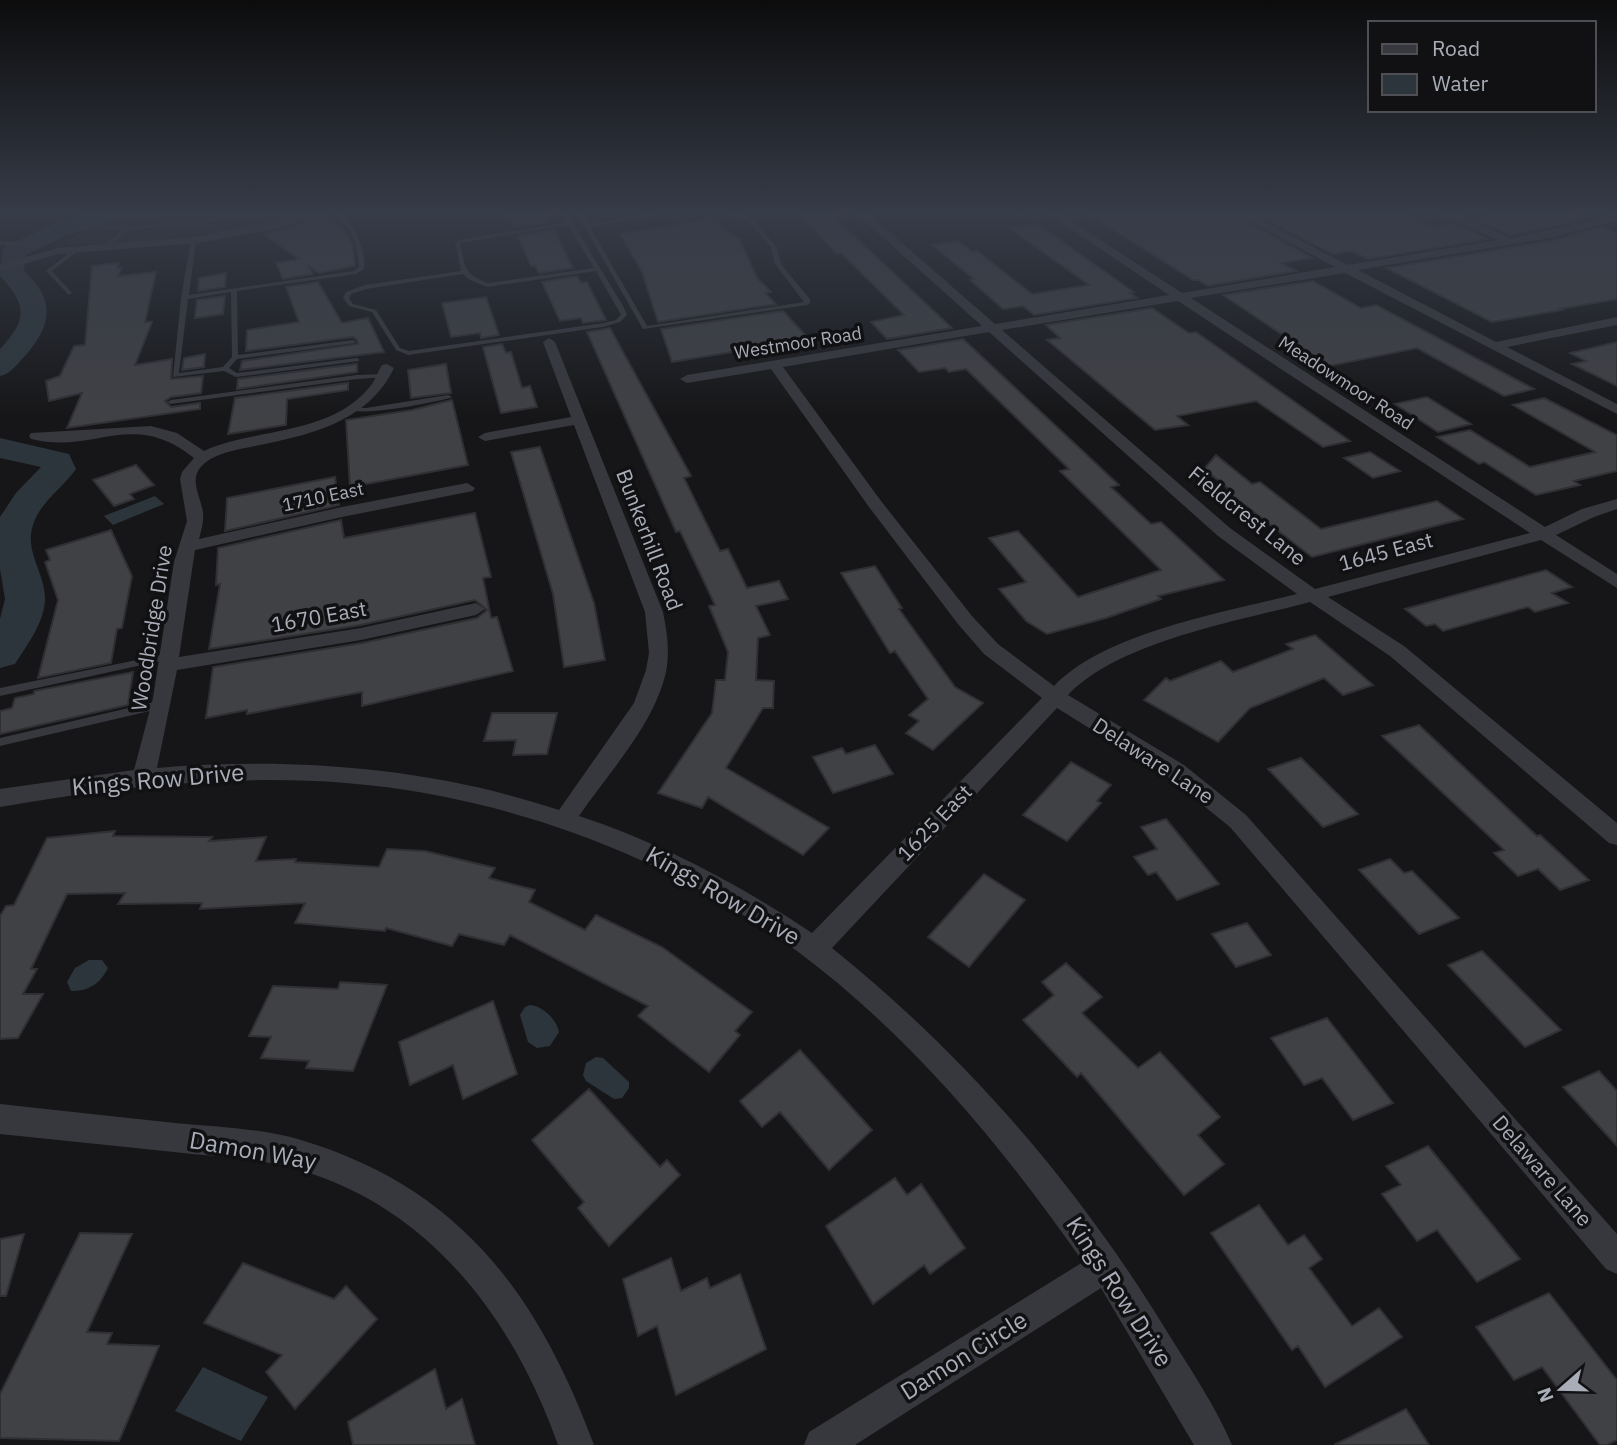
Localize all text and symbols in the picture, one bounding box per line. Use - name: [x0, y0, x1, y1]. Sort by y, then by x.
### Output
- legend: [1368, 21, 1596, 112]
- text: Road: [1432, 34, 1480, 62]
- text: Water: [1432, 69, 1489, 97]
- street label: Westmoor Road: [733, 321, 863, 364]
- street label: Meadowmoor Road: [1274, 330, 1418, 435]
- street label: Fieldcrest Lane: [1183, 459, 1312, 571]
- street label: Bunkerhill Road: [610, 465, 690, 614]
- street label: 1710 East: [280, 477, 366, 516]
- street label: 1645 East: [1336, 525, 1436, 577]
- street label: Woodbridge Drive: [124, 543, 178, 713]
- street label: 1670 East: [269, 594, 369, 638]
- street label: Delaware Lane: [1088, 711, 1219, 810]
- street label: Kings Row Drive: [70, 756, 245, 802]
- street label: 1625 East: [891, 778, 978, 867]
- street label: Kings Row Drive: [641, 838, 806, 952]
- street label: Delaware Lane: [1487, 1109, 1599, 1232]
- street label: Damon Way: [187, 1123, 319, 1177]
- street label: Kings Row Drive: [1059, 1210, 1180, 1373]
- street label: Damon Circle: [894, 1303, 1033, 1407]
- north arrow: [1526, 1354, 1596, 1424]
- text: N: [1531, 1384, 1559, 1405]

